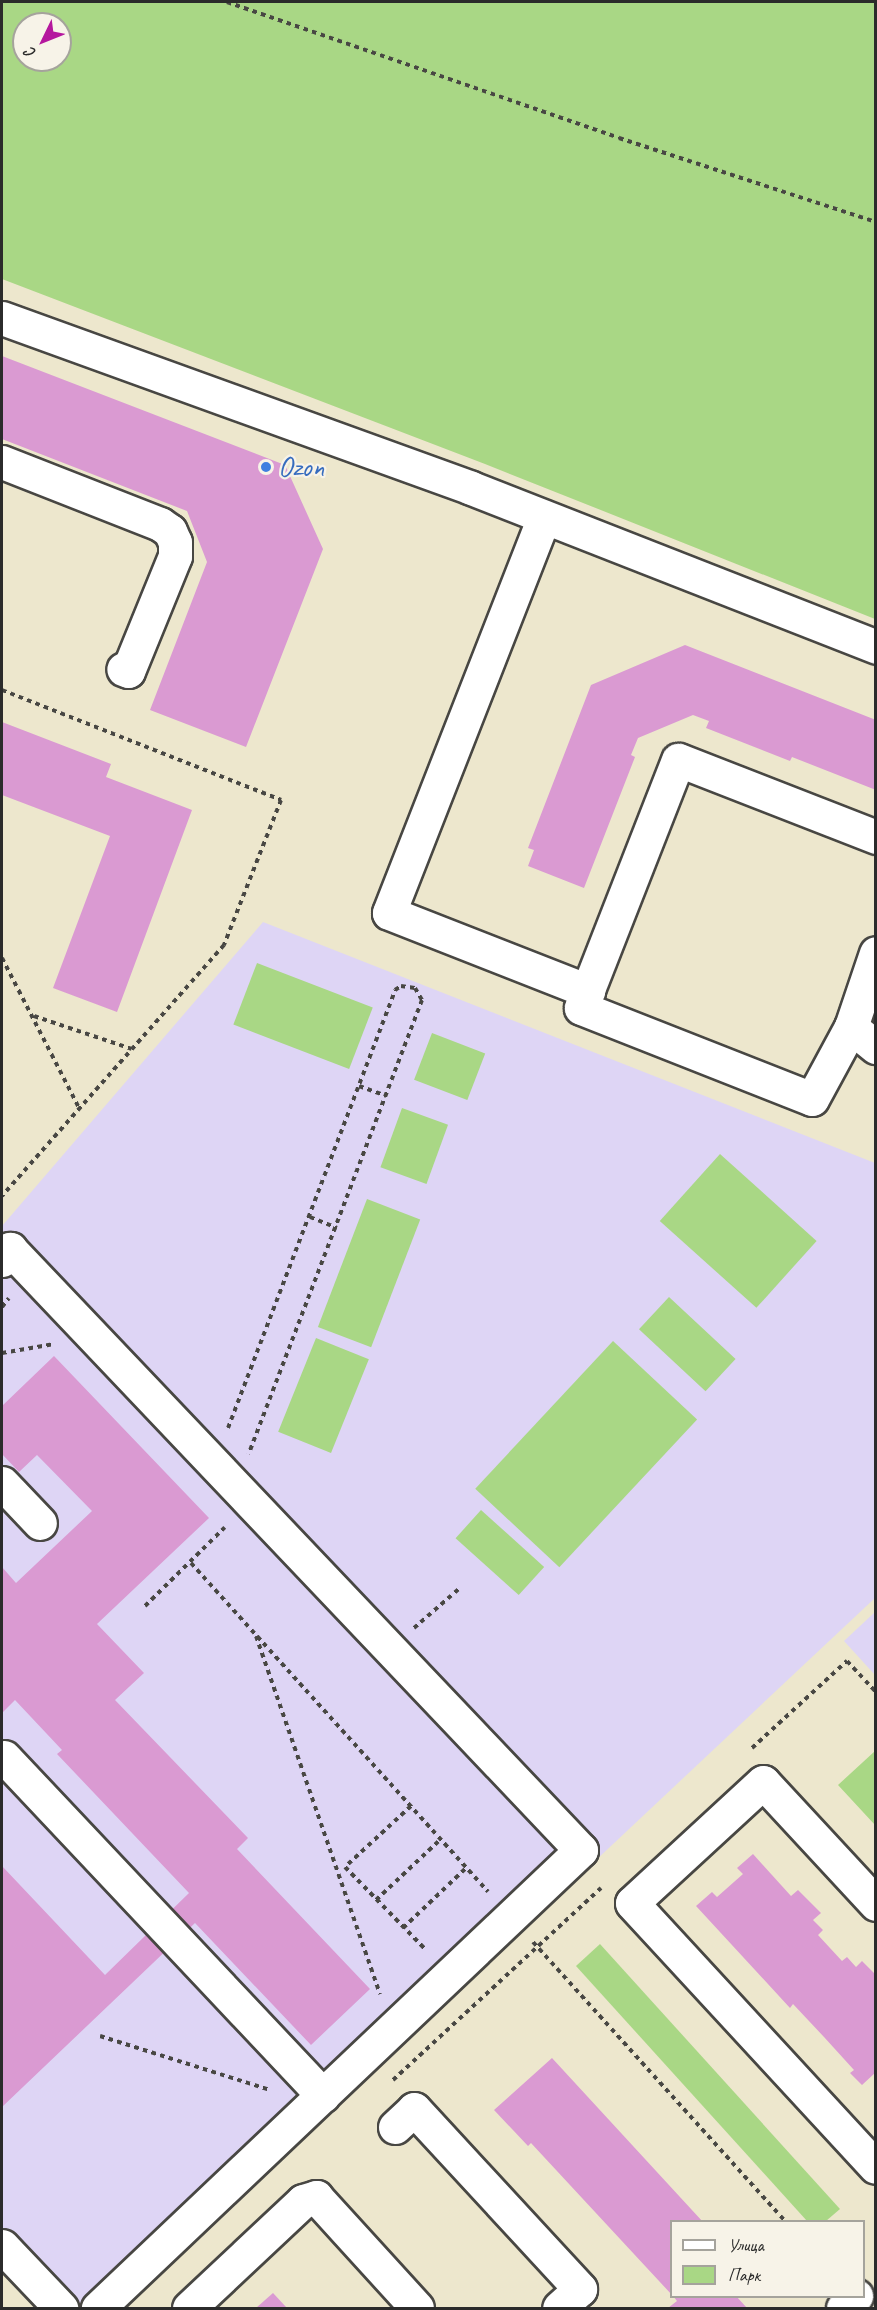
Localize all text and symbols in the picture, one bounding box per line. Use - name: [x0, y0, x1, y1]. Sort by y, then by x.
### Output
- north arrow: [12, 12, 72, 72]
- text: С: [20, 43, 40, 63]
- place label: Ozon: [278, 450, 324, 484]
- marker: Ozon: [259, 460, 273, 474]
- legend: [670, 2220, 865, 2298]
- text: Улица: [728, 2234, 764, 2256]
- text: Парк: [728, 2264, 760, 2286]

